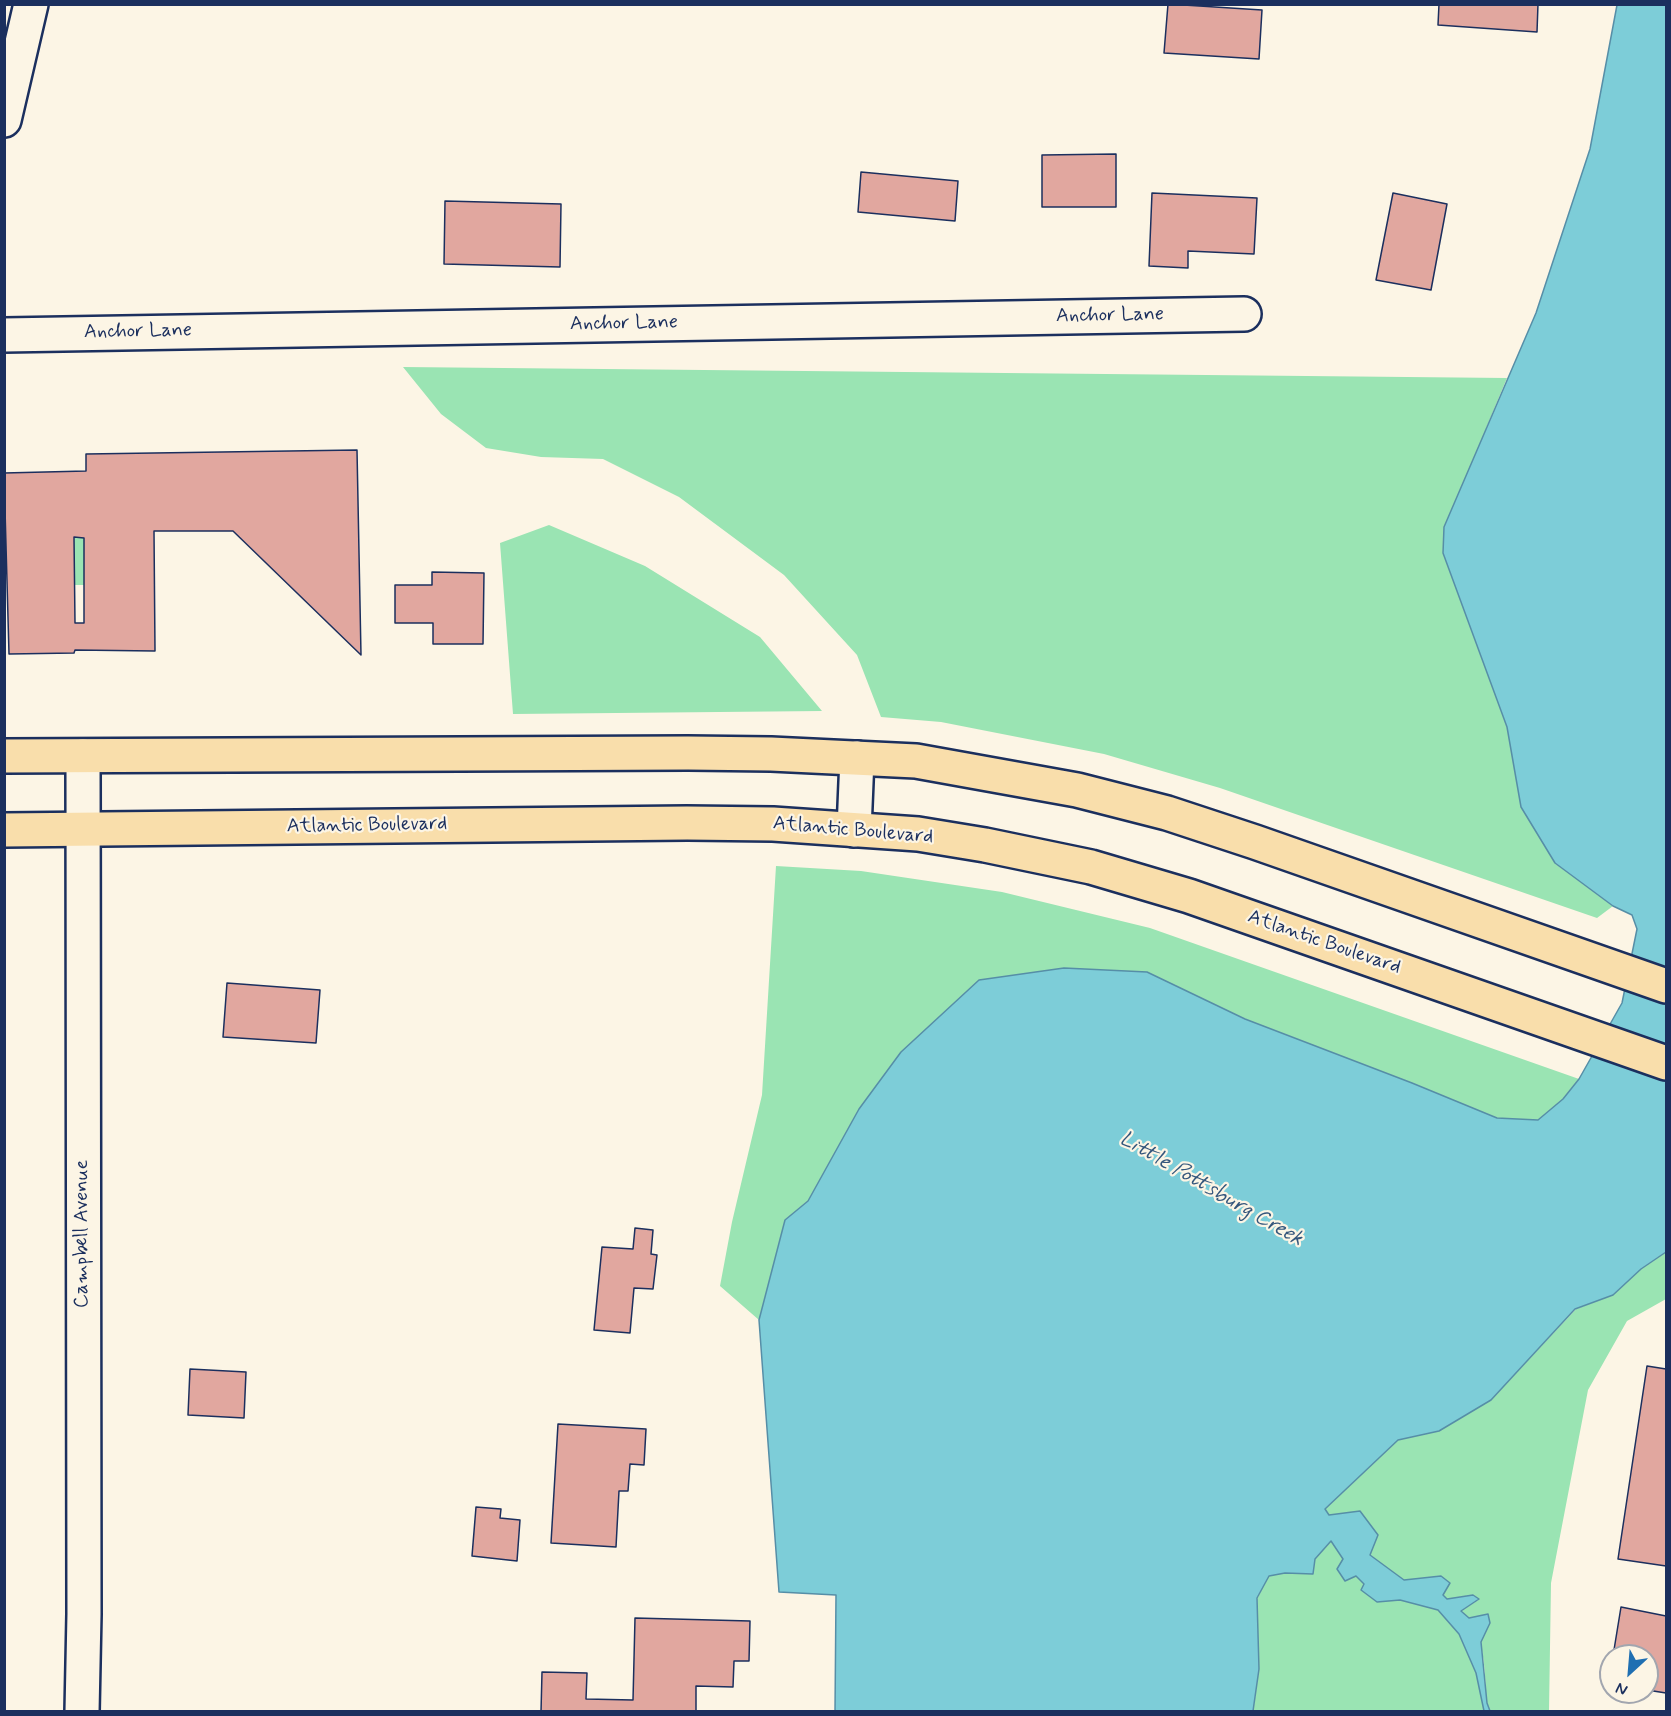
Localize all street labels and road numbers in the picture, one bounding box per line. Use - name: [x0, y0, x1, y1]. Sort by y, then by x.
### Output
- street label: Anchor Lane: [1056, 303, 1164, 329]
- street label: Anchor Lane: [570, 311, 678, 337]
- street label: Anchor Lane: [84, 319, 192, 345]
- street label: Atlantic Boulevard: [772, 812, 934, 850]
- street label: Atlantic Boulevard: [286, 813, 448, 839]
- street label: Atlantic Boulevard: [1244, 905, 1404, 981]
- street label: Campbell Avenue: [71, 1160, 95, 1308]

